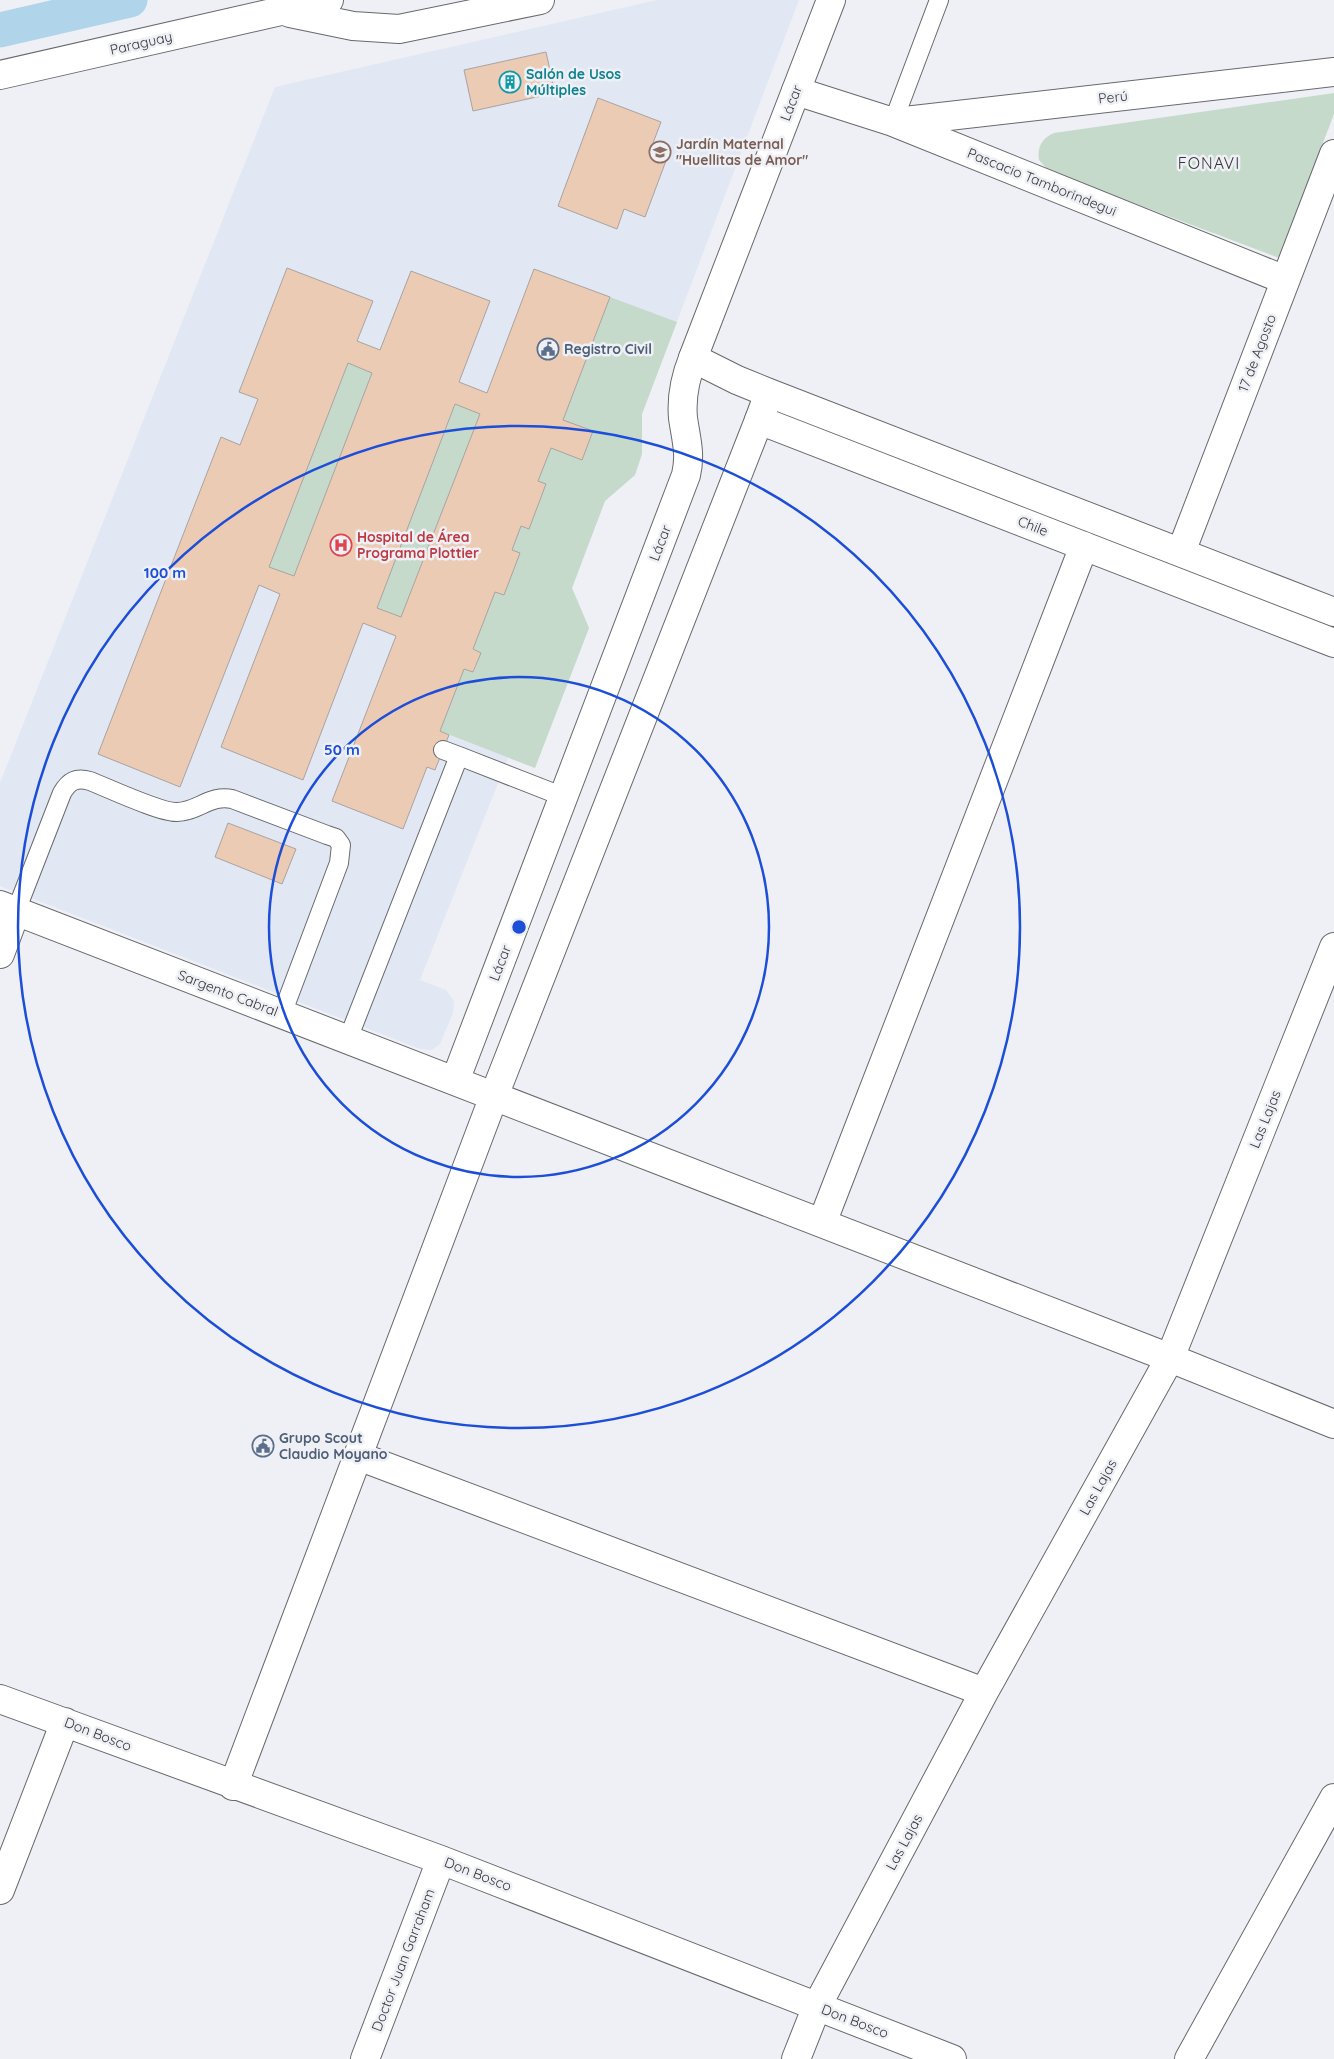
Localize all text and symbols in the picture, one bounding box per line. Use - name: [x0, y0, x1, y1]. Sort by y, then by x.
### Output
- street label: Paraguay: [108, 27, 174, 59]
- place label: Salón de Usos Múltiples: [526, 65, 621, 99]
- building icon: Salón de Usos Múltiples: [498, 70, 522, 94]
- street label: Lácar: [776, 82, 806, 124]
- street label: Perú: [1097, 87, 1129, 107]
- place label: Jardín Maternal "Huellitas de Amor": [676, 135, 808, 169]
- school or university icon: Jardín Maternal "Huellitas de Amor": [648, 140, 672, 164]
- street label: Pascacio Tamborindegui: [965, 144, 1119, 220]
- district label: FONAVI: [1178, 153, 1240, 173]
- street label: 17 de Agosto: [1234, 311, 1280, 395]
- public building icon: Registro Civil: [536, 337, 560, 361]
- place label: Registro Civil: [564, 340, 652, 358]
- street label: Chile: [1015, 512, 1051, 540]
- street label: Lácar: [645, 522, 675, 564]
- place label: Hospital de Área Programa Plottier: [357, 528, 479, 562]
- hospital icon: Hospital de Área Programa Plottier: [329, 533, 353, 557]
- text: 100 m: [144, 563, 186, 582]
- text: 50 m: [324, 740, 360, 759]
- centre of rings: [510, 918, 528, 936]
- street label: Lácar: [485, 942, 515, 984]
- street label: Sargento Cabral: [175, 966, 281, 1020]
- street label: Las Lajas: [1245, 1087, 1285, 1151]
- place label: Grupo Scout Claudio Moyano: [279, 1429, 388, 1463]
- public building icon: Grupo Scout Claudio Moyano: [251, 1434, 275, 1458]
- street label: Las Lajas: [1075, 1456, 1121, 1518]
- street label: Don Bosco: [62, 1713, 134, 1755]
- street label: Las Lajas: [882, 1811, 926, 1873]
- street label: Don Bosco: [442, 1853, 514, 1895]
- street label: Doctor Juan Garraham: [367, 1886, 439, 2034]
- street label: Don Bosco: [819, 2000, 891, 2042]

